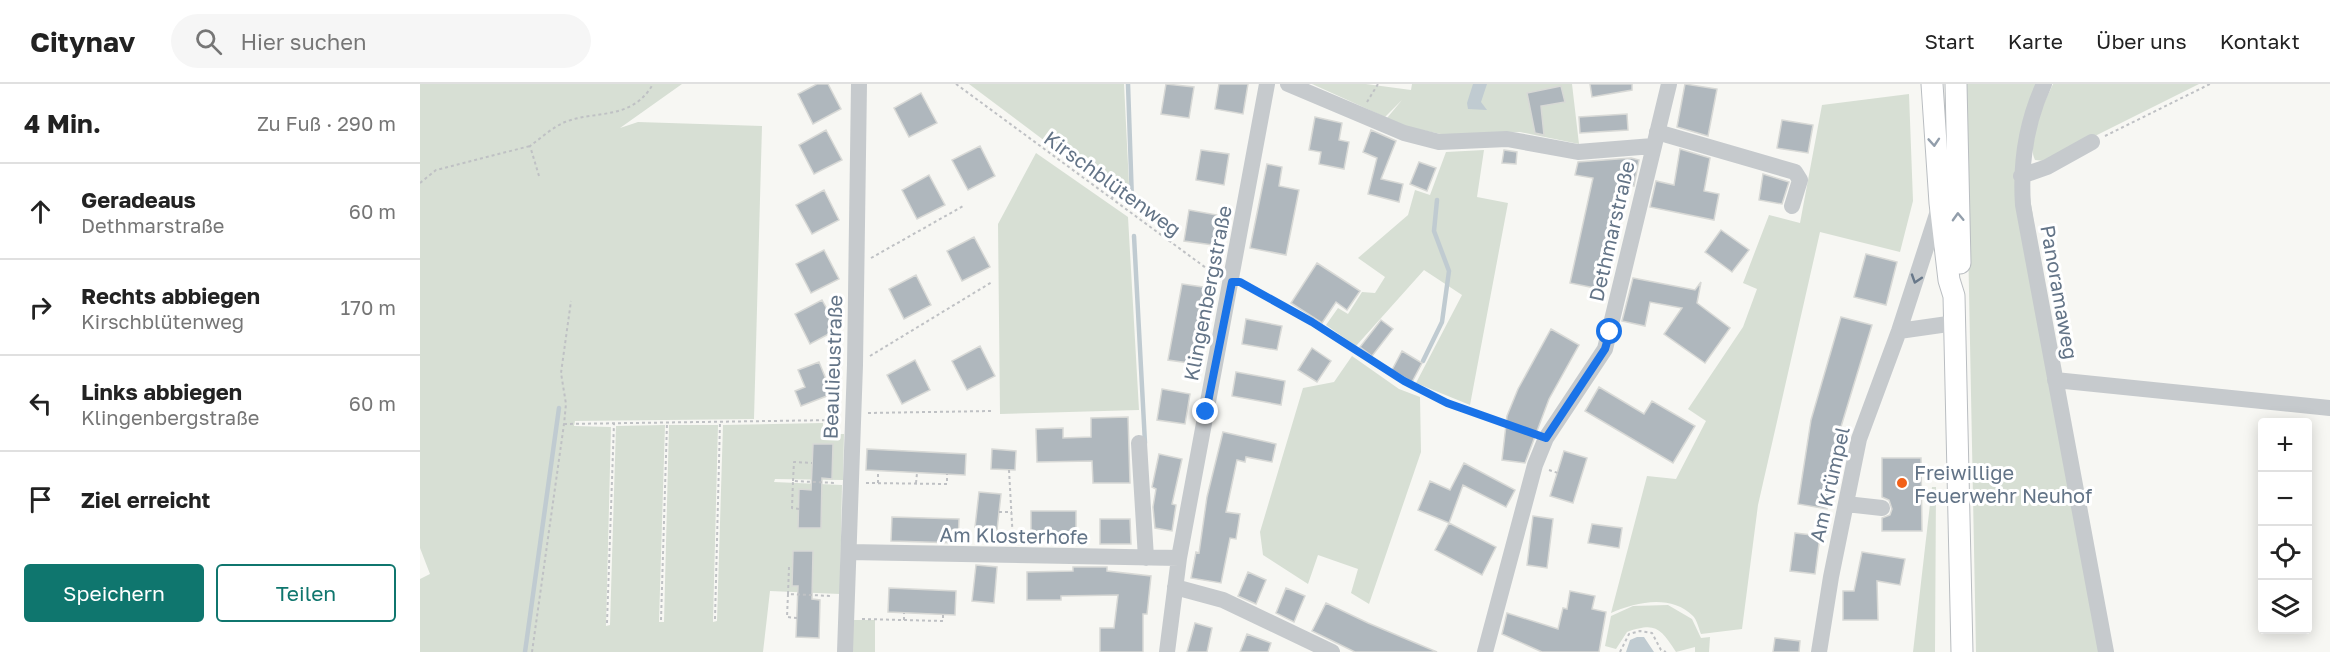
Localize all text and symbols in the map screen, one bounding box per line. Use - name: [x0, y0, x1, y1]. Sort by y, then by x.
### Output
- search box: [171, 14, 591, 68]
- text: Citynav: [30, 25, 135, 58]
- icon: search: [192, 25, 225, 58]
- text: Hier suchen: [240, 28, 367, 55]
- text: Start: [1924, 28, 1975, 54]
- text: Karte: [2008, 28, 2063, 54]
- text: Über uns: [2096, 28, 2187, 54]
- text: Kontakt: [2220, 28, 2300, 54]
- text: 4 Min.: [24, 108, 101, 139]
- text: Zu Fuß · 290 m: [257, 111, 396, 135]
- street label: Kirschblütenweg: [1040, 125, 1186, 241]
- one-way arrow: [1928, 138, 1941, 147]
- street label: Dethmarstraße: [1583, 158, 1639, 304]
- text: Geradeaus: [81, 186, 196, 213]
- icon: ahead: [24, 195, 57, 228]
- text: 60 m: [349, 199, 396, 223]
- street label: Klingenbergstraße: [1178, 203, 1236, 383]
- text: Dethmarstraße: [81, 213, 224, 237]
- one-way arrow: [1951, 213, 1964, 222]
- street label: Panoramaweg: [2036, 223, 2084, 361]
- one-way arrow: [1911, 273, 1924, 284]
- text: Rechts abbiegen: [81, 282, 260, 309]
- icon: right: [24, 291, 57, 324]
- street label: Beaulieustraße: [817, 294, 847, 440]
- text: 170 m: [341, 295, 396, 319]
- text: Kirschblütenweg: [81, 309, 244, 333]
- route start: [1596, 318, 1622, 344]
- text: Links abbiegen: [81, 378, 242, 405]
- icon: left: [24, 387, 57, 420]
- text: 60 m: [349, 391, 396, 415]
- route end: [1192, 398, 1218, 424]
- text: Klingenbergstraße: [81, 405, 259, 429]
- map controls: [2258, 418, 2312, 634]
- button: +: [2258, 418, 2312, 472]
- street label: Am Krümpel: [1804, 424, 1854, 544]
- place label: Freiwillige Feuerwehr Neuhof: [1914, 460, 2092, 507]
- button: −: [2258, 472, 2312, 526]
- marker: Freiwillige Feuerwehr Neuhof: [1895, 476, 1909, 490]
- icon: arrive: [24, 483, 57, 516]
- text: Ziel erreicht: [81, 486, 210, 513]
- street label: Am Klosterhofe: [939, 522, 1089, 548]
- button: locate: [2258, 526, 2312, 580]
- button: Speichern: [24, 564, 204, 622]
- button: Teilen: [216, 564, 396, 622]
- button: layers: [2258, 580, 2312, 634]

